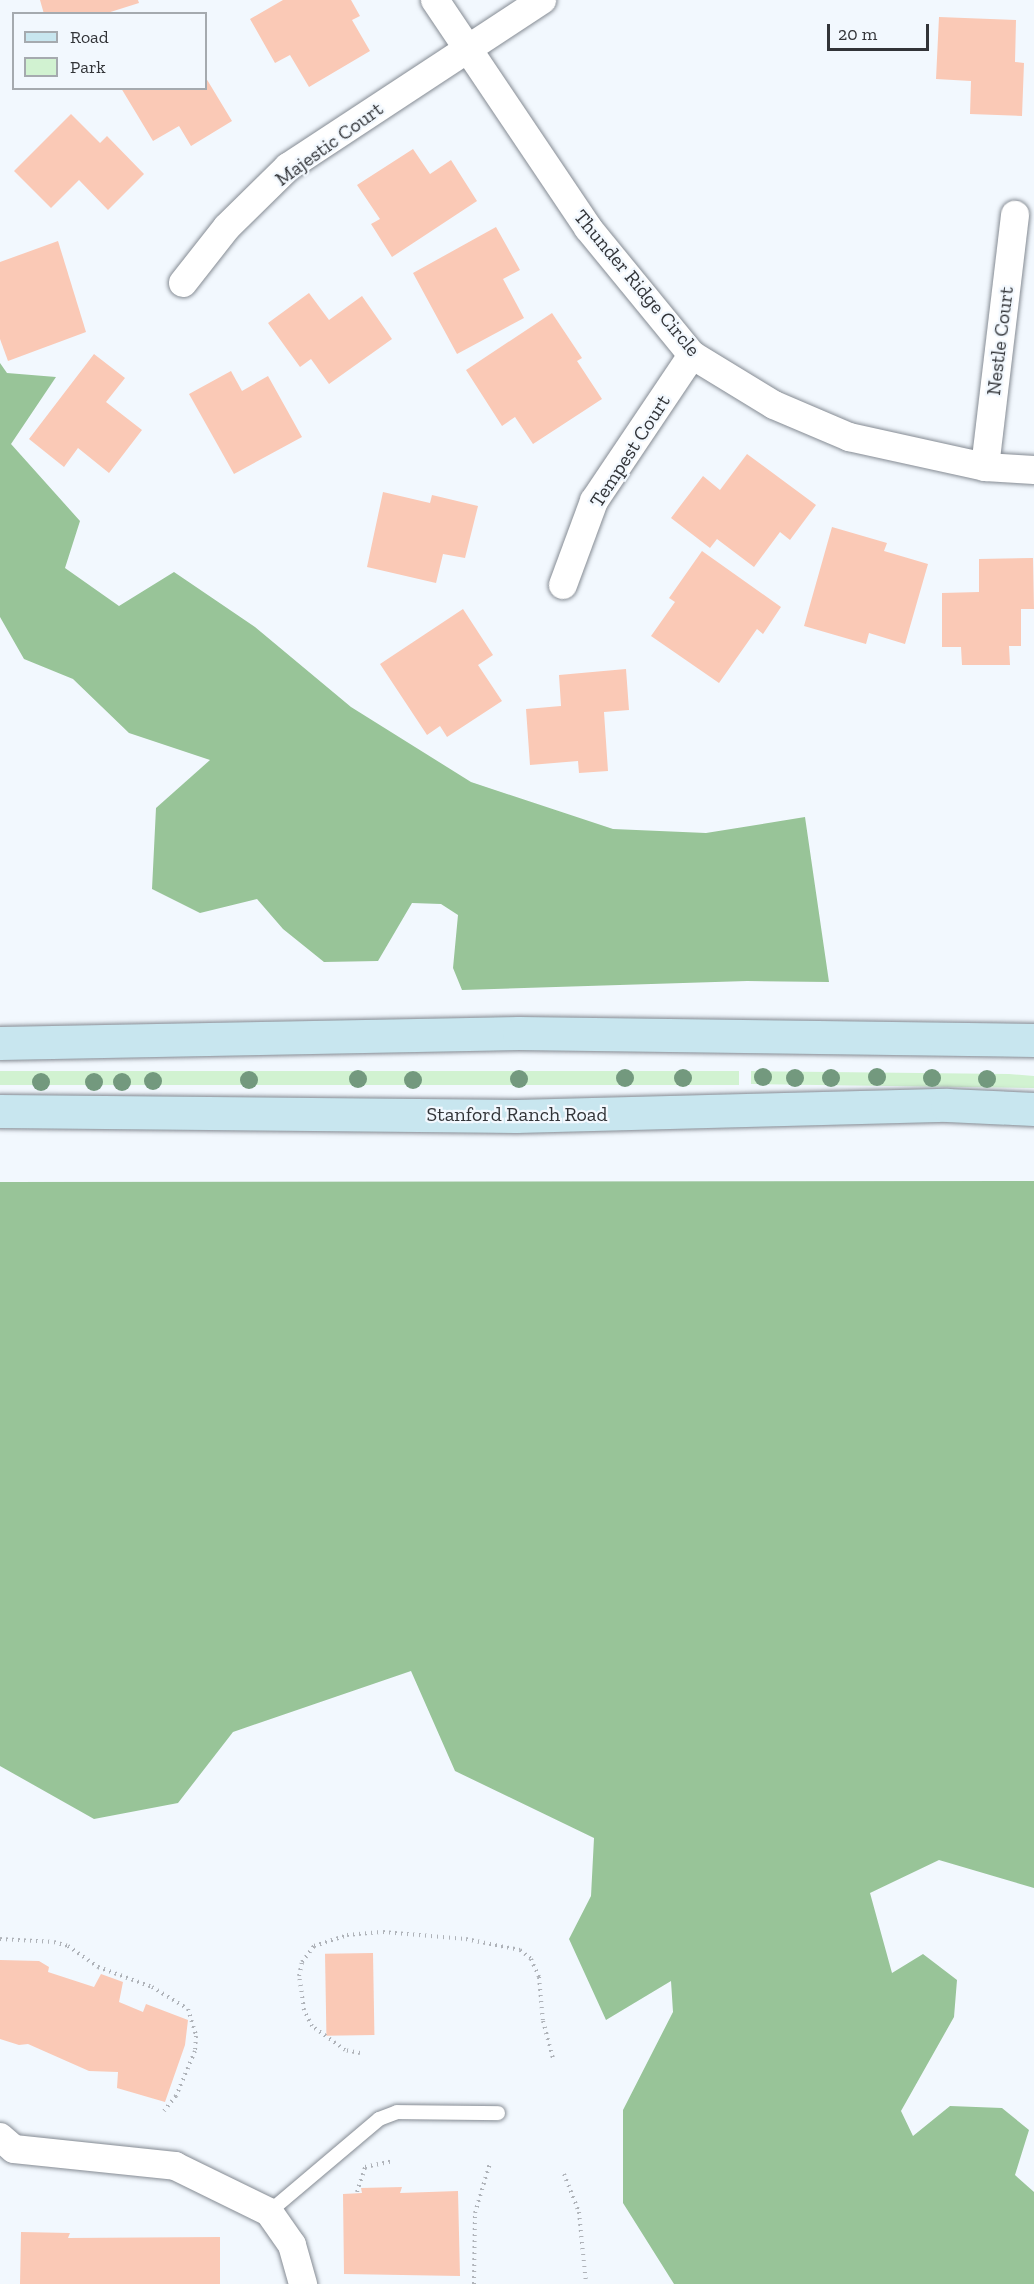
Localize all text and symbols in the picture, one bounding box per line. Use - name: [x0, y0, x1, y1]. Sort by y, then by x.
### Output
- legend: [12, 12, 207, 90]
- scale bar: [830, 12, 932, 50]
- text: 20 m: [838, 23, 877, 45]
- text: Road: [70, 26, 109, 48]
- text: Park: [70, 56, 106, 78]
- street label: Majestic Court: [270, 97, 388, 191]
- street label: Thunder Ridge Circle: [569, 205, 705, 361]
- street label: Nestle Court: [981, 285, 1019, 397]
- street label: Tempest Court: [585, 390, 675, 512]
- street label: Stanford Ranch Road: [426, 1102, 608, 1126]

